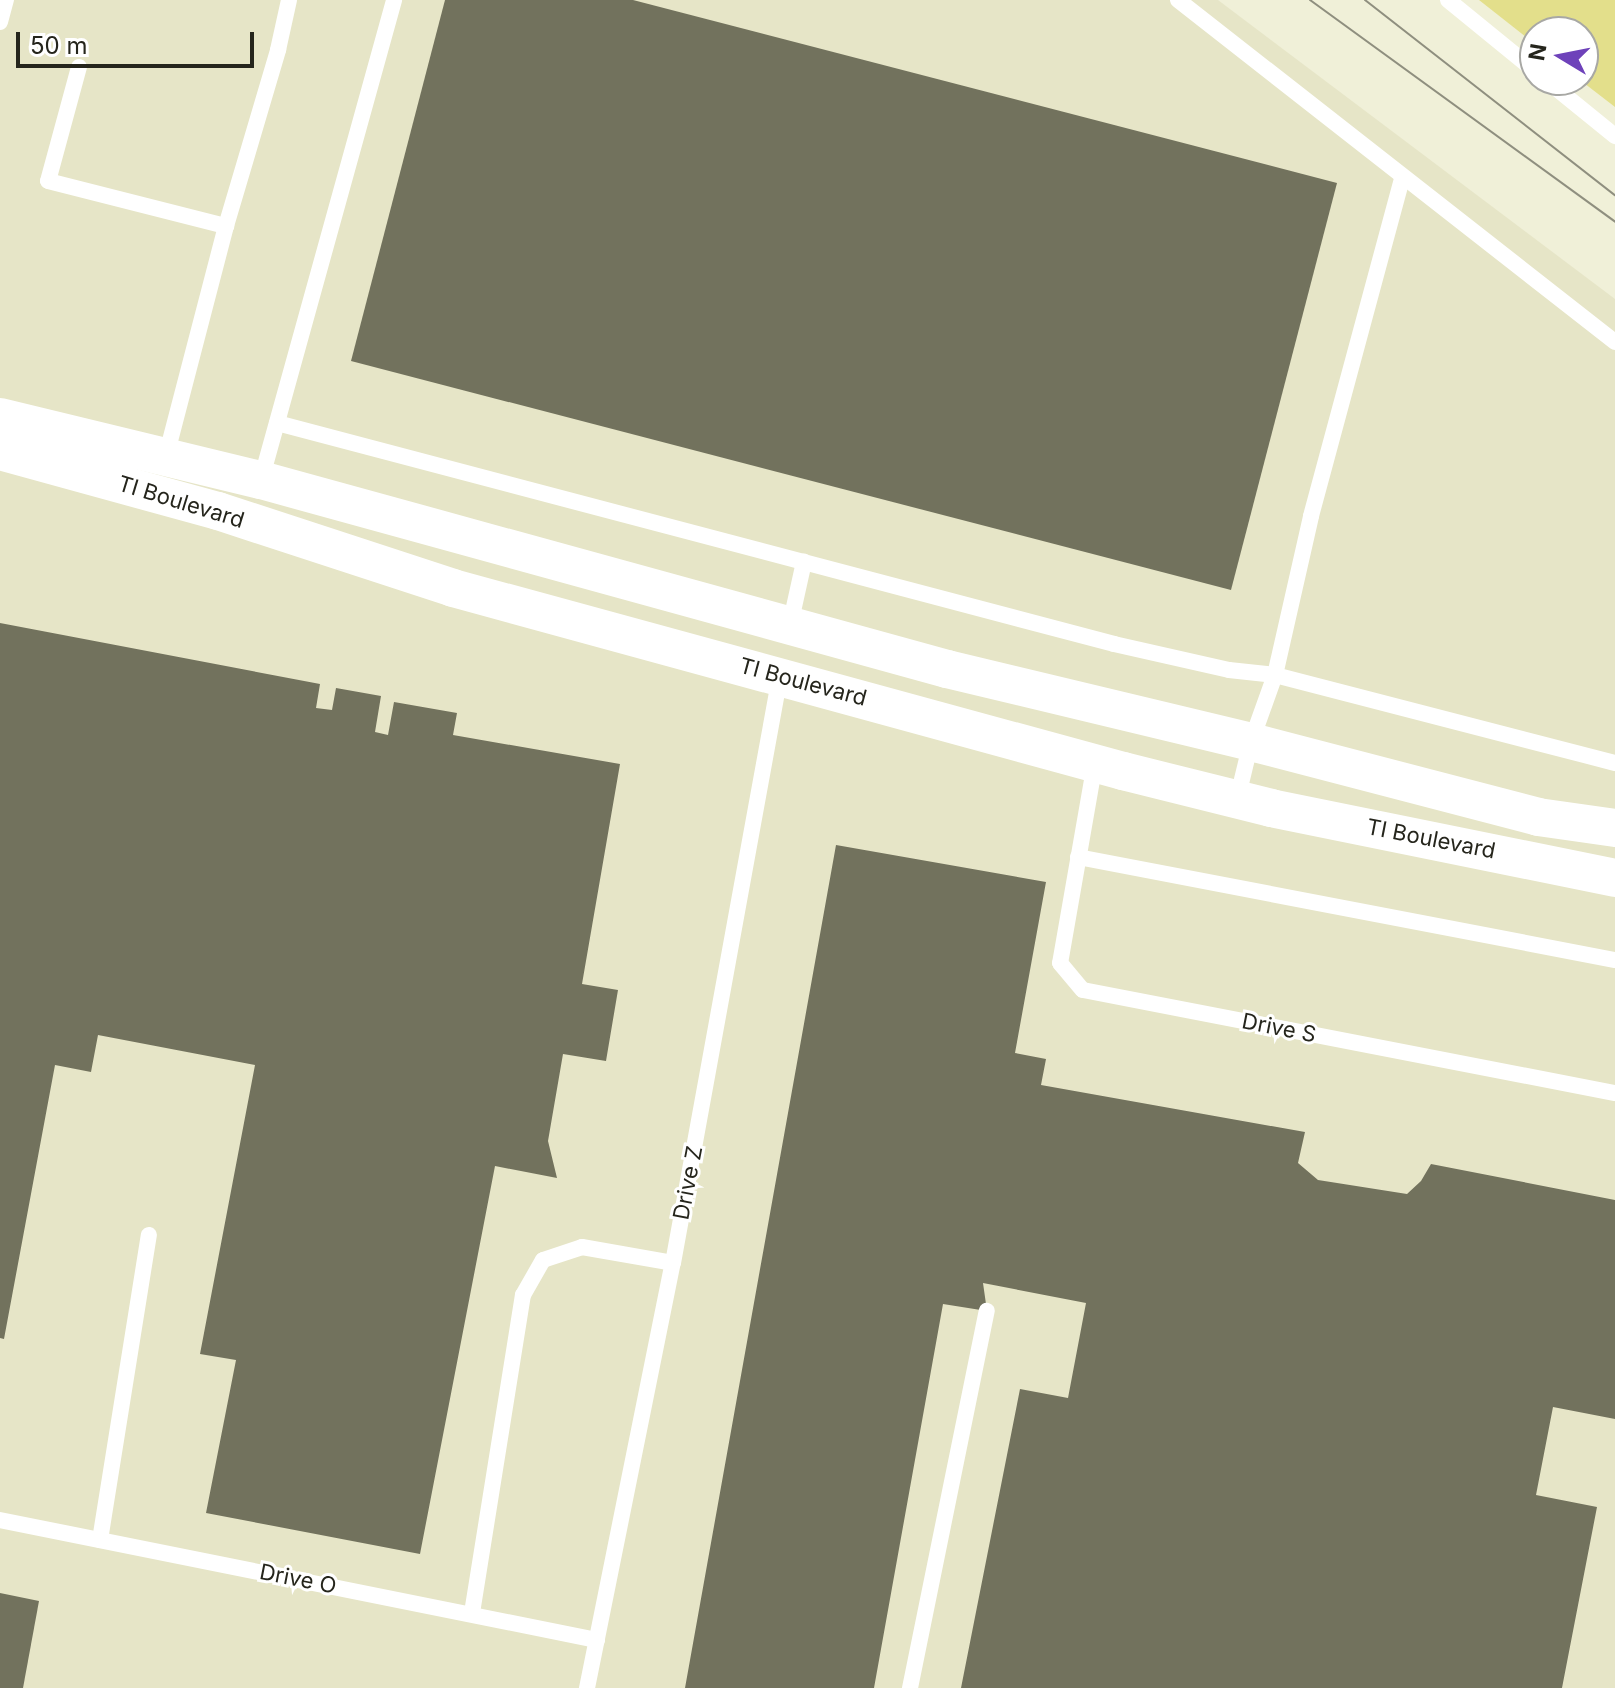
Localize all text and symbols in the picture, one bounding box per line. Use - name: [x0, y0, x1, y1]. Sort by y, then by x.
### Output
- scale bar: [20, 16, 258, 66]
- north arrow: [1519, 16, 1599, 96]
- text: 50 m: [30, 31, 88, 60]
- text: N: [1523, 42, 1552, 63]
- street label: TI Boulevard: [115, 470, 247, 534]
- street label: TI Boulevard: [737, 652, 869, 712]
- street label: TI Boulevard: [1364, 814, 1498, 864]
- street label: Drive S: [1240, 1008, 1318, 1048]
- street label: Drive Z: [668, 1144, 708, 1222]
- street label: Drive O: [257, 1559, 339, 1599]

